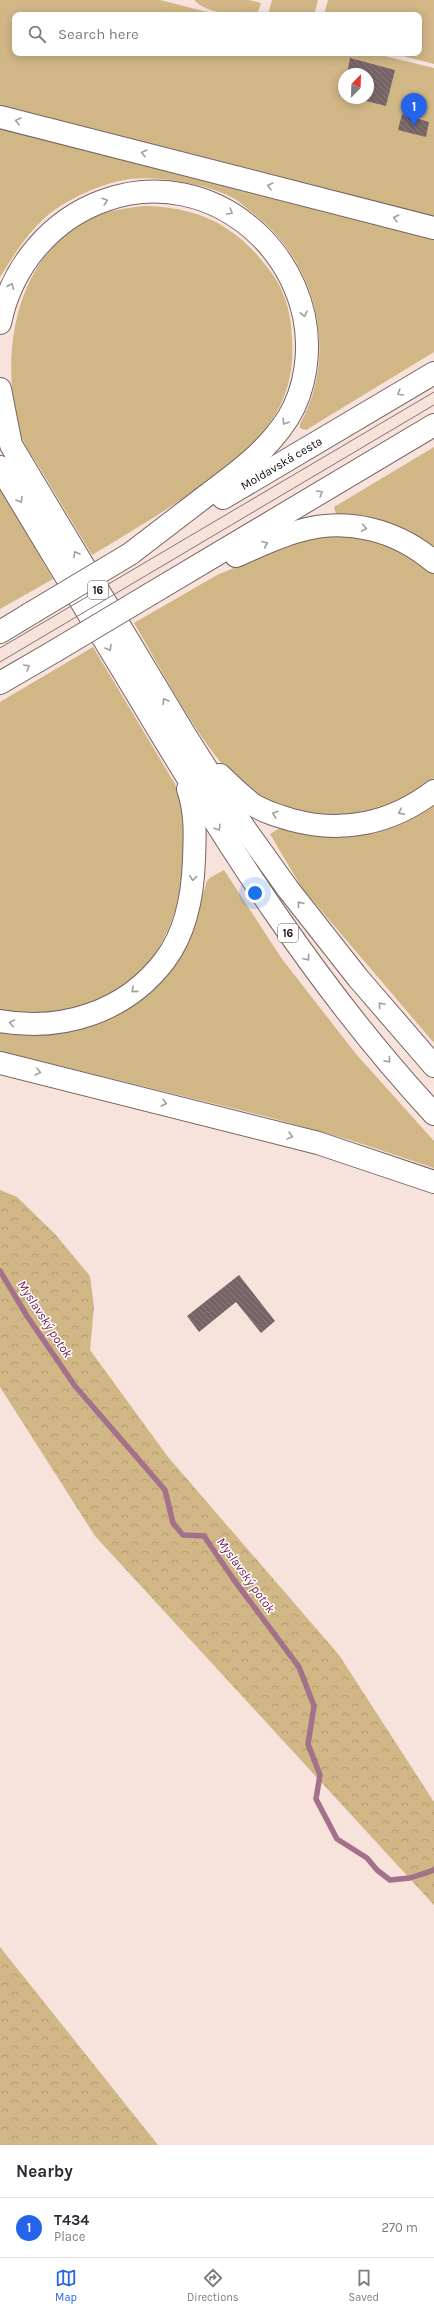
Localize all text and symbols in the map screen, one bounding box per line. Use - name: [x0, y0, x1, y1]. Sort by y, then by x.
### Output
- search box: [12, 12, 422, 56]
- icon: search: [26, 23, 48, 45]
- text: Search here: [58, 25, 139, 43]
- north arrow: [338, 68, 374, 104]
- pin: 1: [401, 93, 427, 126]
- one-way arrow: [15, 118, 22, 126]
- one-way arrow: [141, 150, 148, 158]
- one-way arrow: [267, 182, 274, 190]
- one-way arrow: [101, 197, 108, 206]
- one-way arrow: [226, 208, 233, 215]
- one-way arrow: [393, 214, 400, 223]
- one-way arrow: [7, 283, 15, 290]
- one-way arrow: [299, 311, 307, 317]
- one-way arrow: [397, 388, 404, 396]
- one-way arrow: [283, 418, 290, 425]
- street label: Moldavská cesta: [238, 434, 325, 493]
- one-way arrow: [316, 490, 323, 497]
- one-way arrow: [15, 496, 23, 503]
- one-way arrow: [361, 523, 367, 532]
- one-way arrow: [261, 541, 268, 549]
- one-way arrow: [74, 551, 81, 558]
- road number: 16: [88, 581, 108, 599]
- one-way arrow: [104, 644, 111, 651]
- one-way arrow: [23, 664, 31, 671]
- one-way arrow: [162, 698, 170, 705]
- one-way arrow: [397, 807, 405, 815]
- one-way arrow: [271, 811, 278, 819]
- one-way arrow: [213, 824, 220, 831]
- one-way arrow: [189, 875, 198, 881]
- your location: [245, 883, 265, 903]
- one-way arrow: [297, 901, 304, 908]
- road number: 16: [278, 924, 298, 942]
- one-way arrow: [302, 954, 309, 961]
- one-way arrow: [132, 985, 139, 992]
- one-way arrow: [378, 1002, 385, 1010]
- one-way arrow: [9, 1019, 16, 1028]
- one-way arrow: [383, 1055, 390, 1062]
- one-way arrow: [34, 1067, 41, 1076]
- one-way arrow: [161, 1099, 167, 1107]
- one-way arrow: [287, 1131, 293, 1139]
- water label: Myslavský potok: [14, 1278, 76, 1361]
- water label: Myslavský potok: [214, 1535, 279, 1616]
- text: Nearby: [16, 2161, 73, 2181]
- text: T434: [54, 2211, 89, 2229]
- text: 1: [27, 2220, 31, 2235]
- text: 270 m: [381, 2220, 418, 2235]
- text: Place: [54, 2229, 85, 2244]
- tab: Map: [55, 2267, 77, 2304]
- tab: Directions: [187, 2267, 239, 2304]
- tab: Saved: [349, 2267, 379, 2304]

